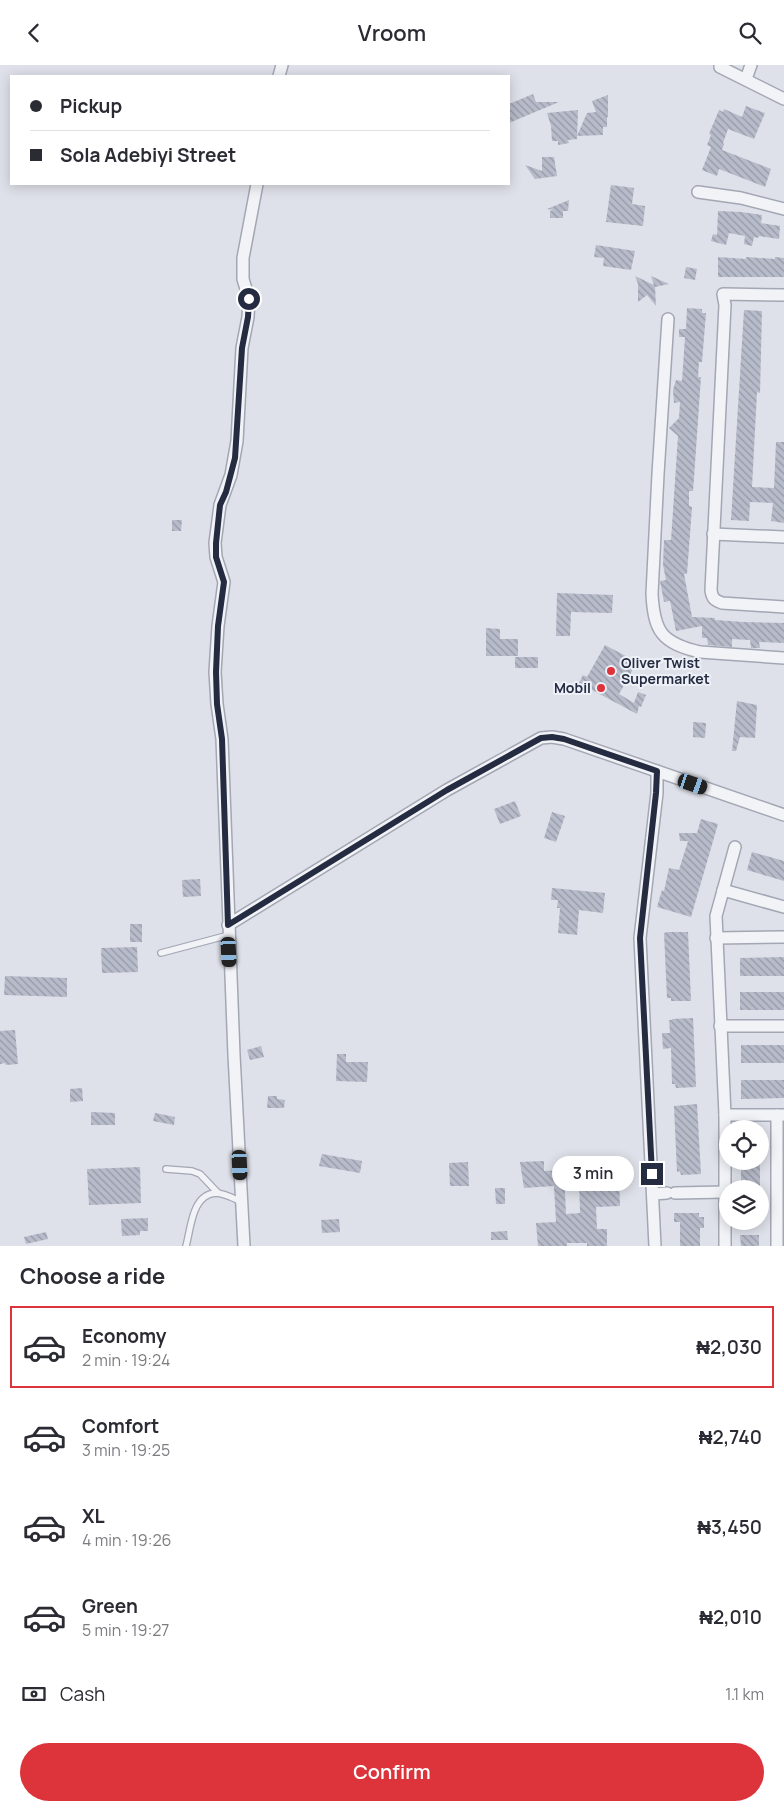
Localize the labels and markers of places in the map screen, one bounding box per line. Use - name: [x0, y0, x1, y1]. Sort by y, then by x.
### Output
- place label: Oliver Twist Supermarket: [621, 653, 710, 688]
- marker: Oliver Twist Supermarket: [605, 665, 617, 677]
- place label: Mobil: [554, 678, 591, 697]
- marker: Mobil: [595, 682, 607, 694]

